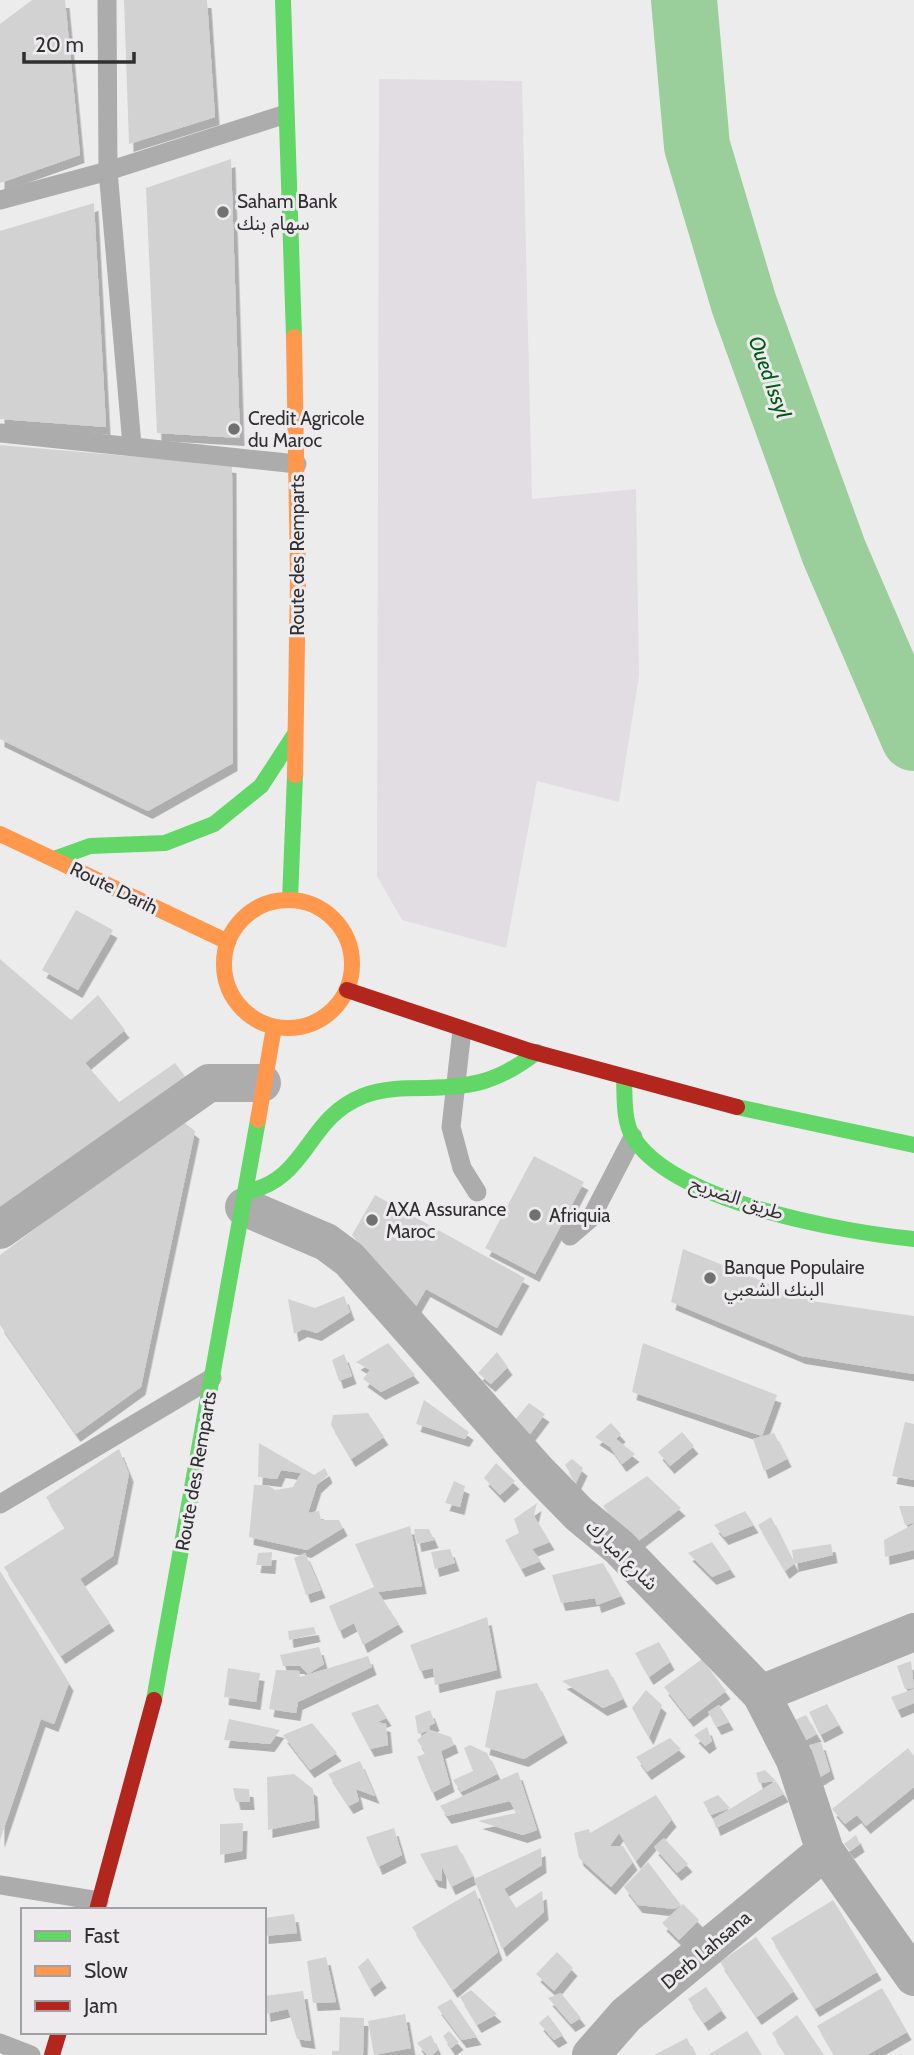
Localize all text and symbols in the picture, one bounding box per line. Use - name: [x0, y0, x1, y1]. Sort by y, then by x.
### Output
- scale bar: [24, 21, 135, 65]
- text: 20 m: [35, 32, 84, 57]
- place label: Saham Bank سهام بنك: [237, 190, 338, 238]
- marker: Saham Bank سهام بنك: [215, 204, 231, 220]
- water label: Oued Issyl: [744, 332, 796, 422]
- place label: Credit Agricole du Maroc: [248, 407, 365, 452]
- marker: Credit Agricole du Maroc: [226, 421, 242, 437]
- street label: Route des Remparts: [286, 474, 309, 636]
- street label: Route Darih: [66, 857, 162, 919]
- street label: طريق الضريح: [686, 1171, 787, 1228]
- place label: AXA Assurance Maroc: [386, 1198, 506, 1243]
- place label: Afriquia: [549, 1204, 610, 1227]
- marker: Afriquia: [527, 1207, 543, 1223]
- marker: AXA Assurance Maroc: [364, 1212, 380, 1228]
- place label: Banque Populaire البنك الشعبي: [724, 1256, 865, 1304]
- marker: Banque Populaire البنك الشعبي: [702, 1270, 718, 1286]
- street label: Route des Remparts: [171, 1389, 221, 1553]
- street label: شارع امبارك: [580, 1515, 663, 1596]
- street label: Derb Lahsana: [657, 1906, 755, 1994]
- legend: [21, 1908, 266, 2034]
- text: Fast: [84, 1923, 120, 1948]
- text: Slow: [84, 1958, 128, 1983]
- text: Jam: [83, 1993, 118, 2018]

